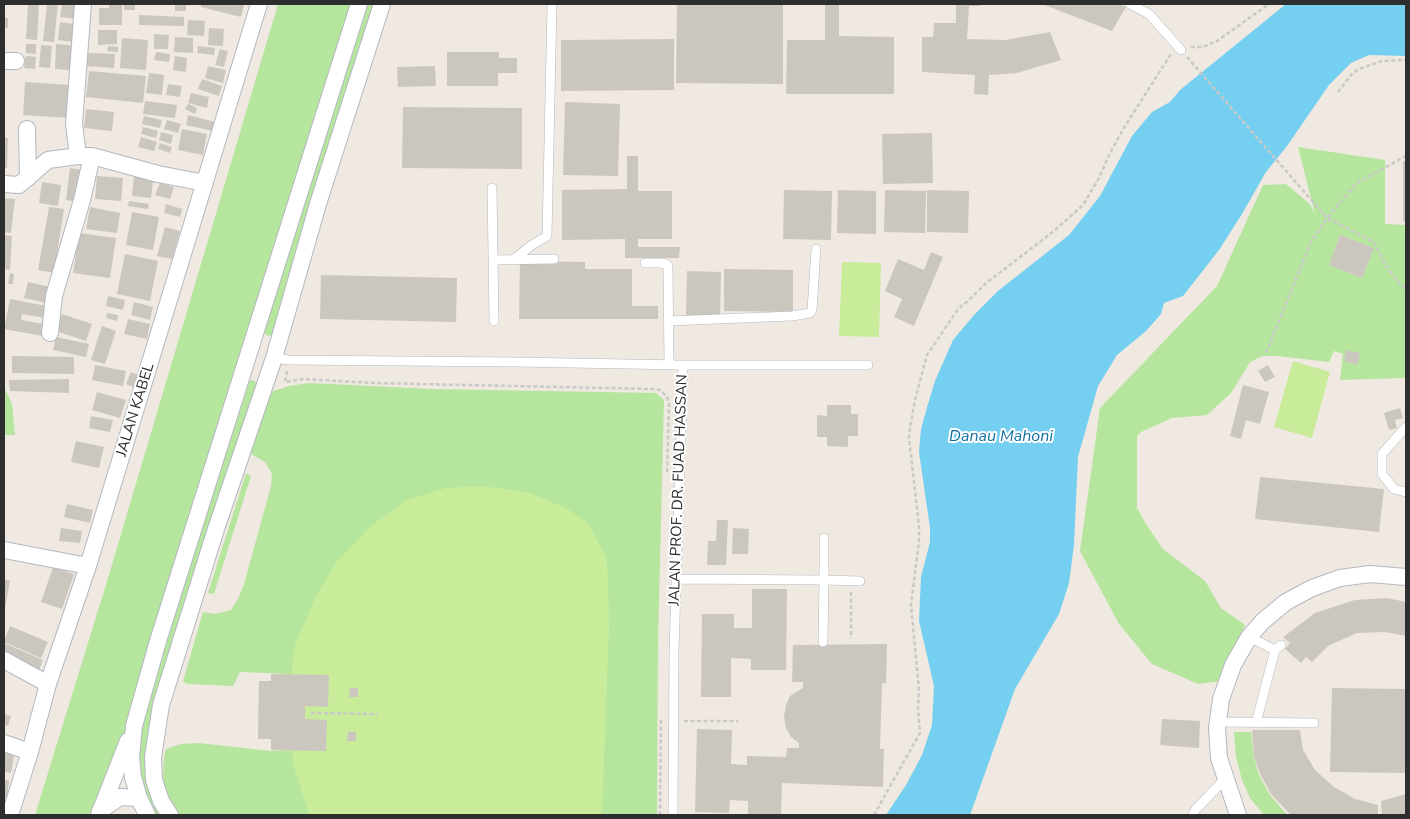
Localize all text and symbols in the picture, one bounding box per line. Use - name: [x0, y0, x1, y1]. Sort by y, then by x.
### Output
- street label: JALAN KABEL: [113, 361, 159, 459]
- street label: JALAN PROF. DR. FUAD HASSAN: [666, 374, 692, 606]
- water label: Danau Mahoni: [949, 427, 1053, 447]

